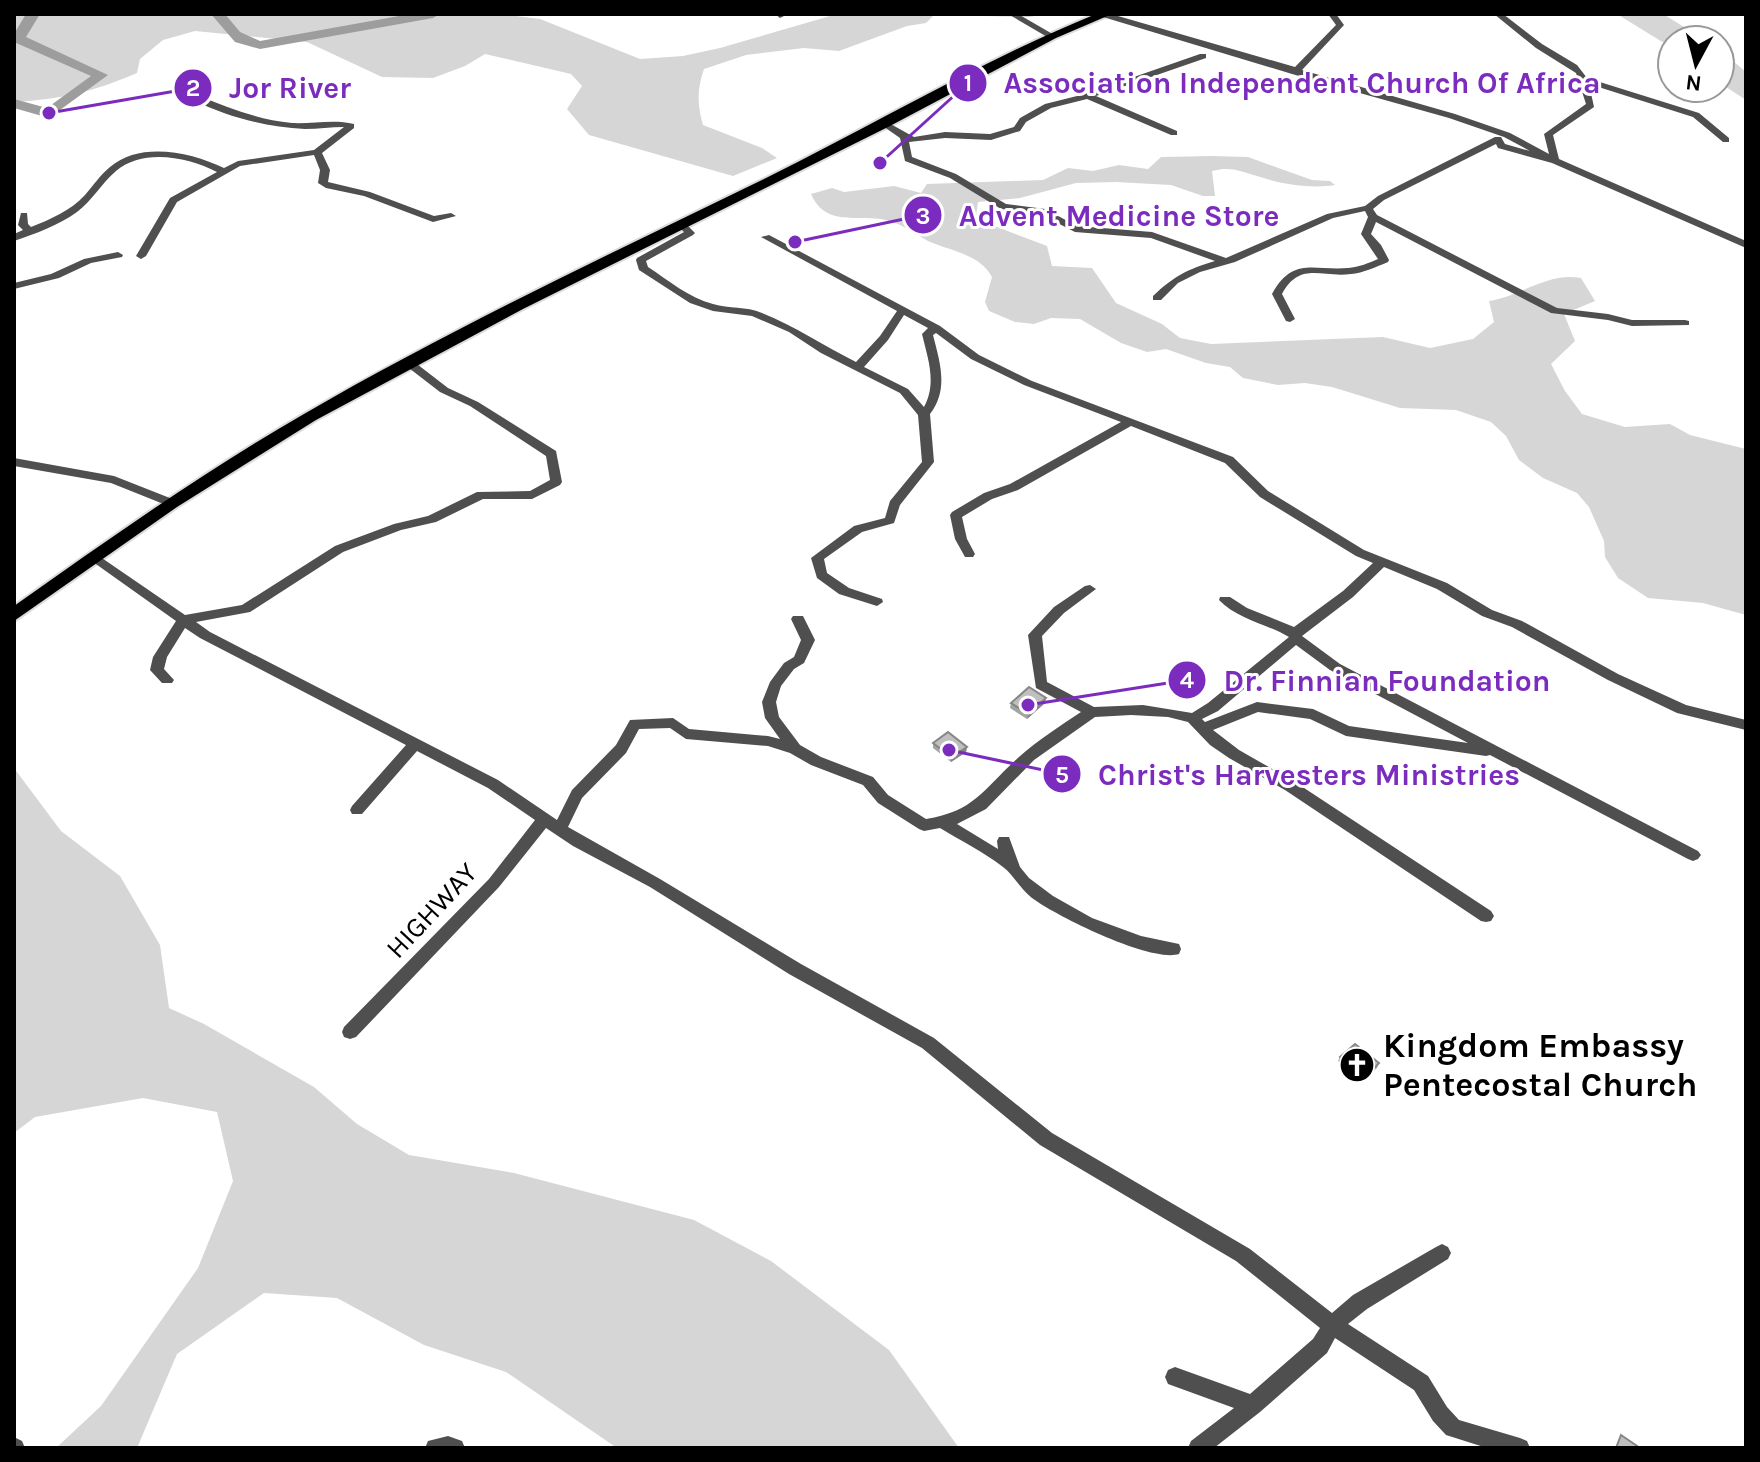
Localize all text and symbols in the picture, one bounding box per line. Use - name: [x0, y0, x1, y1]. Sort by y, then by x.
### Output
- north arrow: [1656, 24, 1736, 104]
- callout: Association Independent Church Of Africa: [948, 56, 1617, 110]
- callout: Jor River: [173, 61, 367, 115]
- text: Association Independent Church Of Africa: [1003, 65, 1601, 101]
- text: 1: [964, 69, 972, 97]
- text: N: [1684, 69, 1703, 97]
- text: Jor River: [229, 70, 351, 106]
- text: 2: [186, 74, 200, 102]
- callout: Advent Medicine Store: [903, 188, 1296, 242]
- text: Advent Medicine Store: [959, 198, 1279, 234]
- text: 3: [916, 202, 930, 230]
- callout: Dr. Finnian Foundation: [1167, 653, 1566, 707]
- text: Dr. Finnian Foundation: [1224, 663, 1550, 699]
- text: 4: [1180, 666, 1194, 694]
- callout: Christ's Harvesters Ministries: [1042, 747, 1536, 801]
- text: Christ's Harvesters Ministries: [1098, 757, 1520, 793]
- text: 5: [1055, 761, 1069, 789]
- street label: HIGHWAY: [379, 855, 484, 965]
- place label: Kingdom Embassy Pentecostal Church: [1383, 1026, 1697, 1105]
- church icon: Kingdom Embassy Pentecostal Church: [1338, 1046, 1376, 1084]

